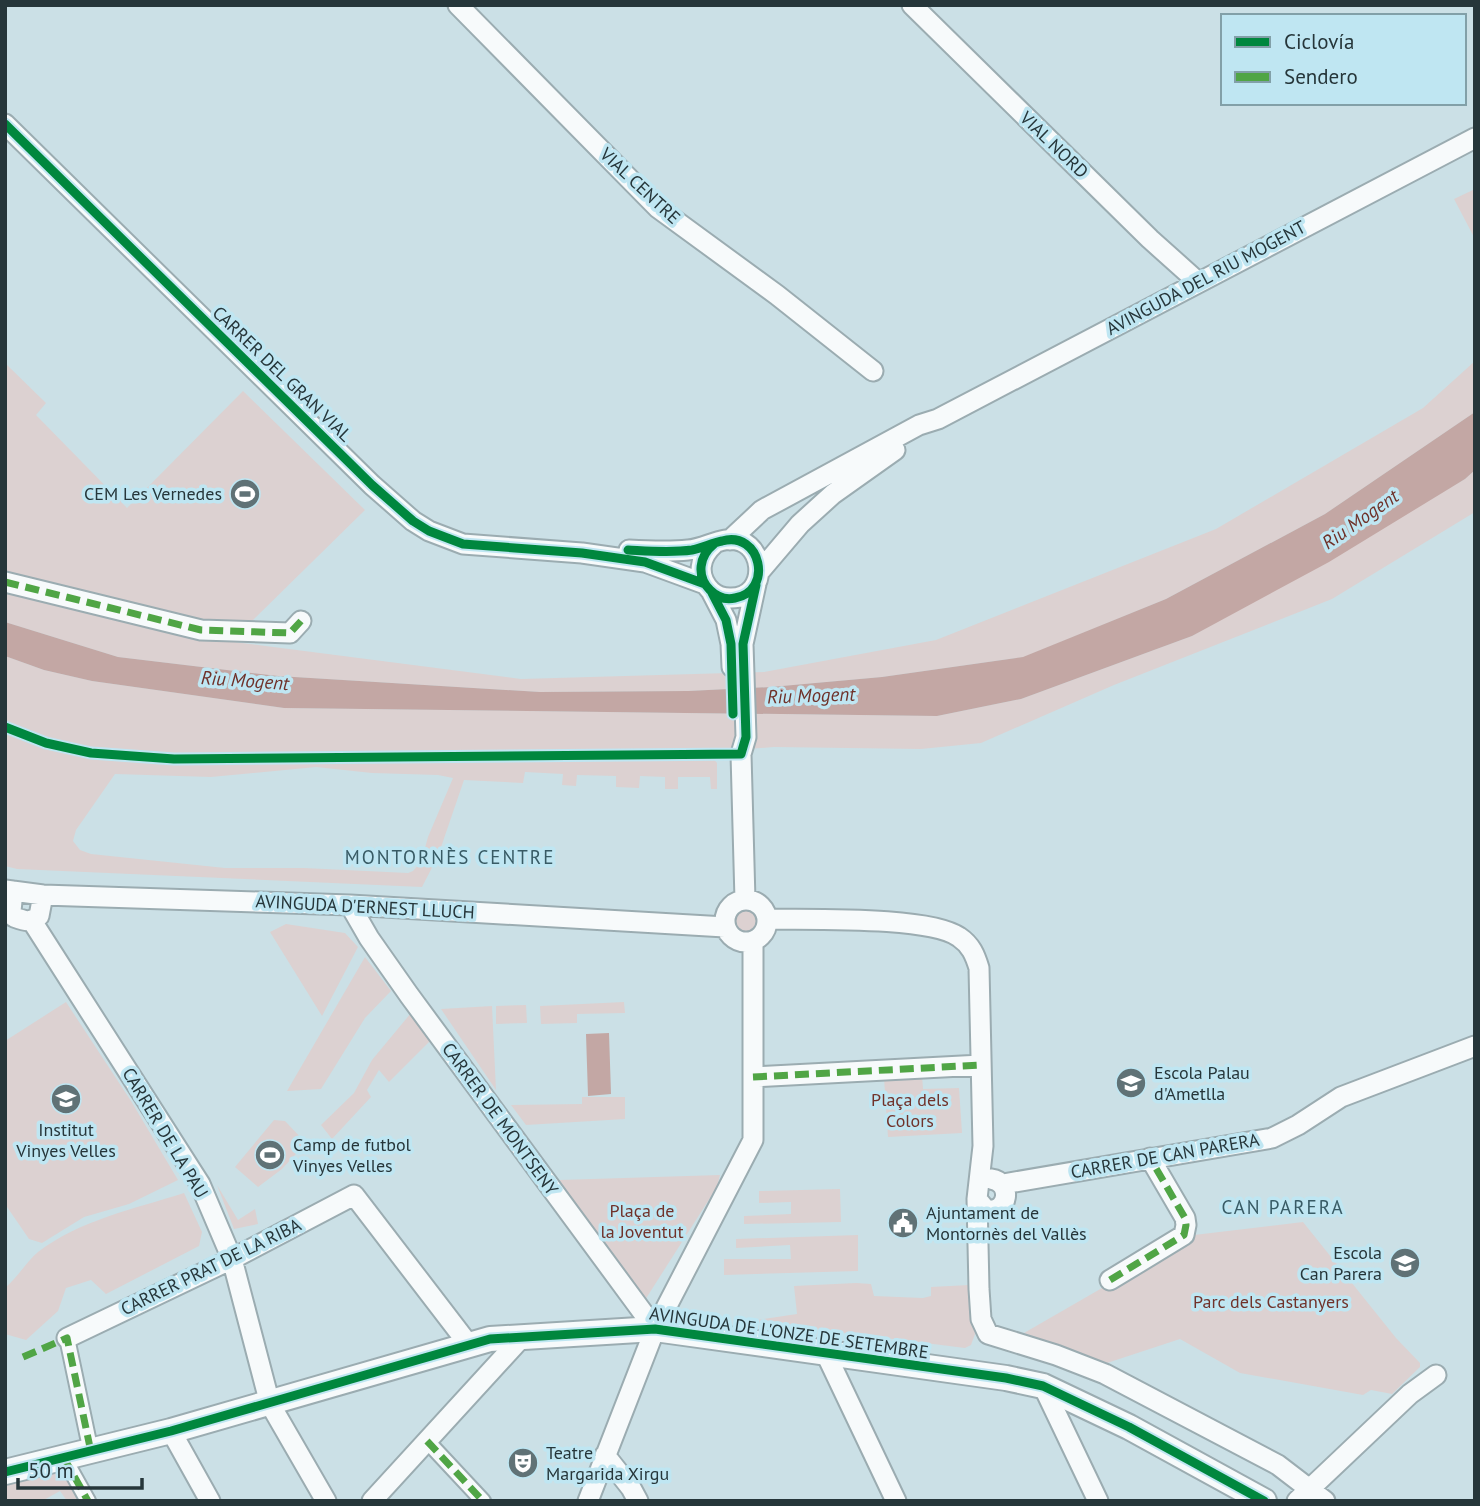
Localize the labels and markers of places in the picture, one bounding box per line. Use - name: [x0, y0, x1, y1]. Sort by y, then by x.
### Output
- sports icon: CEM Les Vernedes: [228, 477, 262, 511]
- place label: CEM Les Vernedes: [84, 482, 222, 505]
- place label: Escola Palau d'Ametlla: [1154, 1061, 1250, 1105]
- school or university icon: Escola Palau d'Ametlla: [1114, 1066, 1148, 1100]
- school or university icon: Institut Vinyes Velles: [49, 1082, 83, 1116]
- place label: Institut Vinyes Velles: [15, 1118, 116, 1162]
- place label: Camp de futbol Vinyes Velles: [292, 1133, 412, 1177]
- sports icon: Camp de futbol Vinyes Velles: [253, 1138, 287, 1172]
- place label: Ajuntament de Montornès del Vallès: [926, 1201, 1087, 1245]
- public building icon: Ajuntament de Montornès del Vallès: [886, 1206, 920, 1240]
- place label: Escola Can Parera: [1300, 1241, 1382, 1285]
- school or university icon: Escola Can Parera: [1388, 1246, 1422, 1280]
- place label: Teatre Margarida Xirgu: [546, 1441, 669, 1485]
- theatre icon: Teatre Margarida Xirgu: [506, 1446, 540, 1480]

